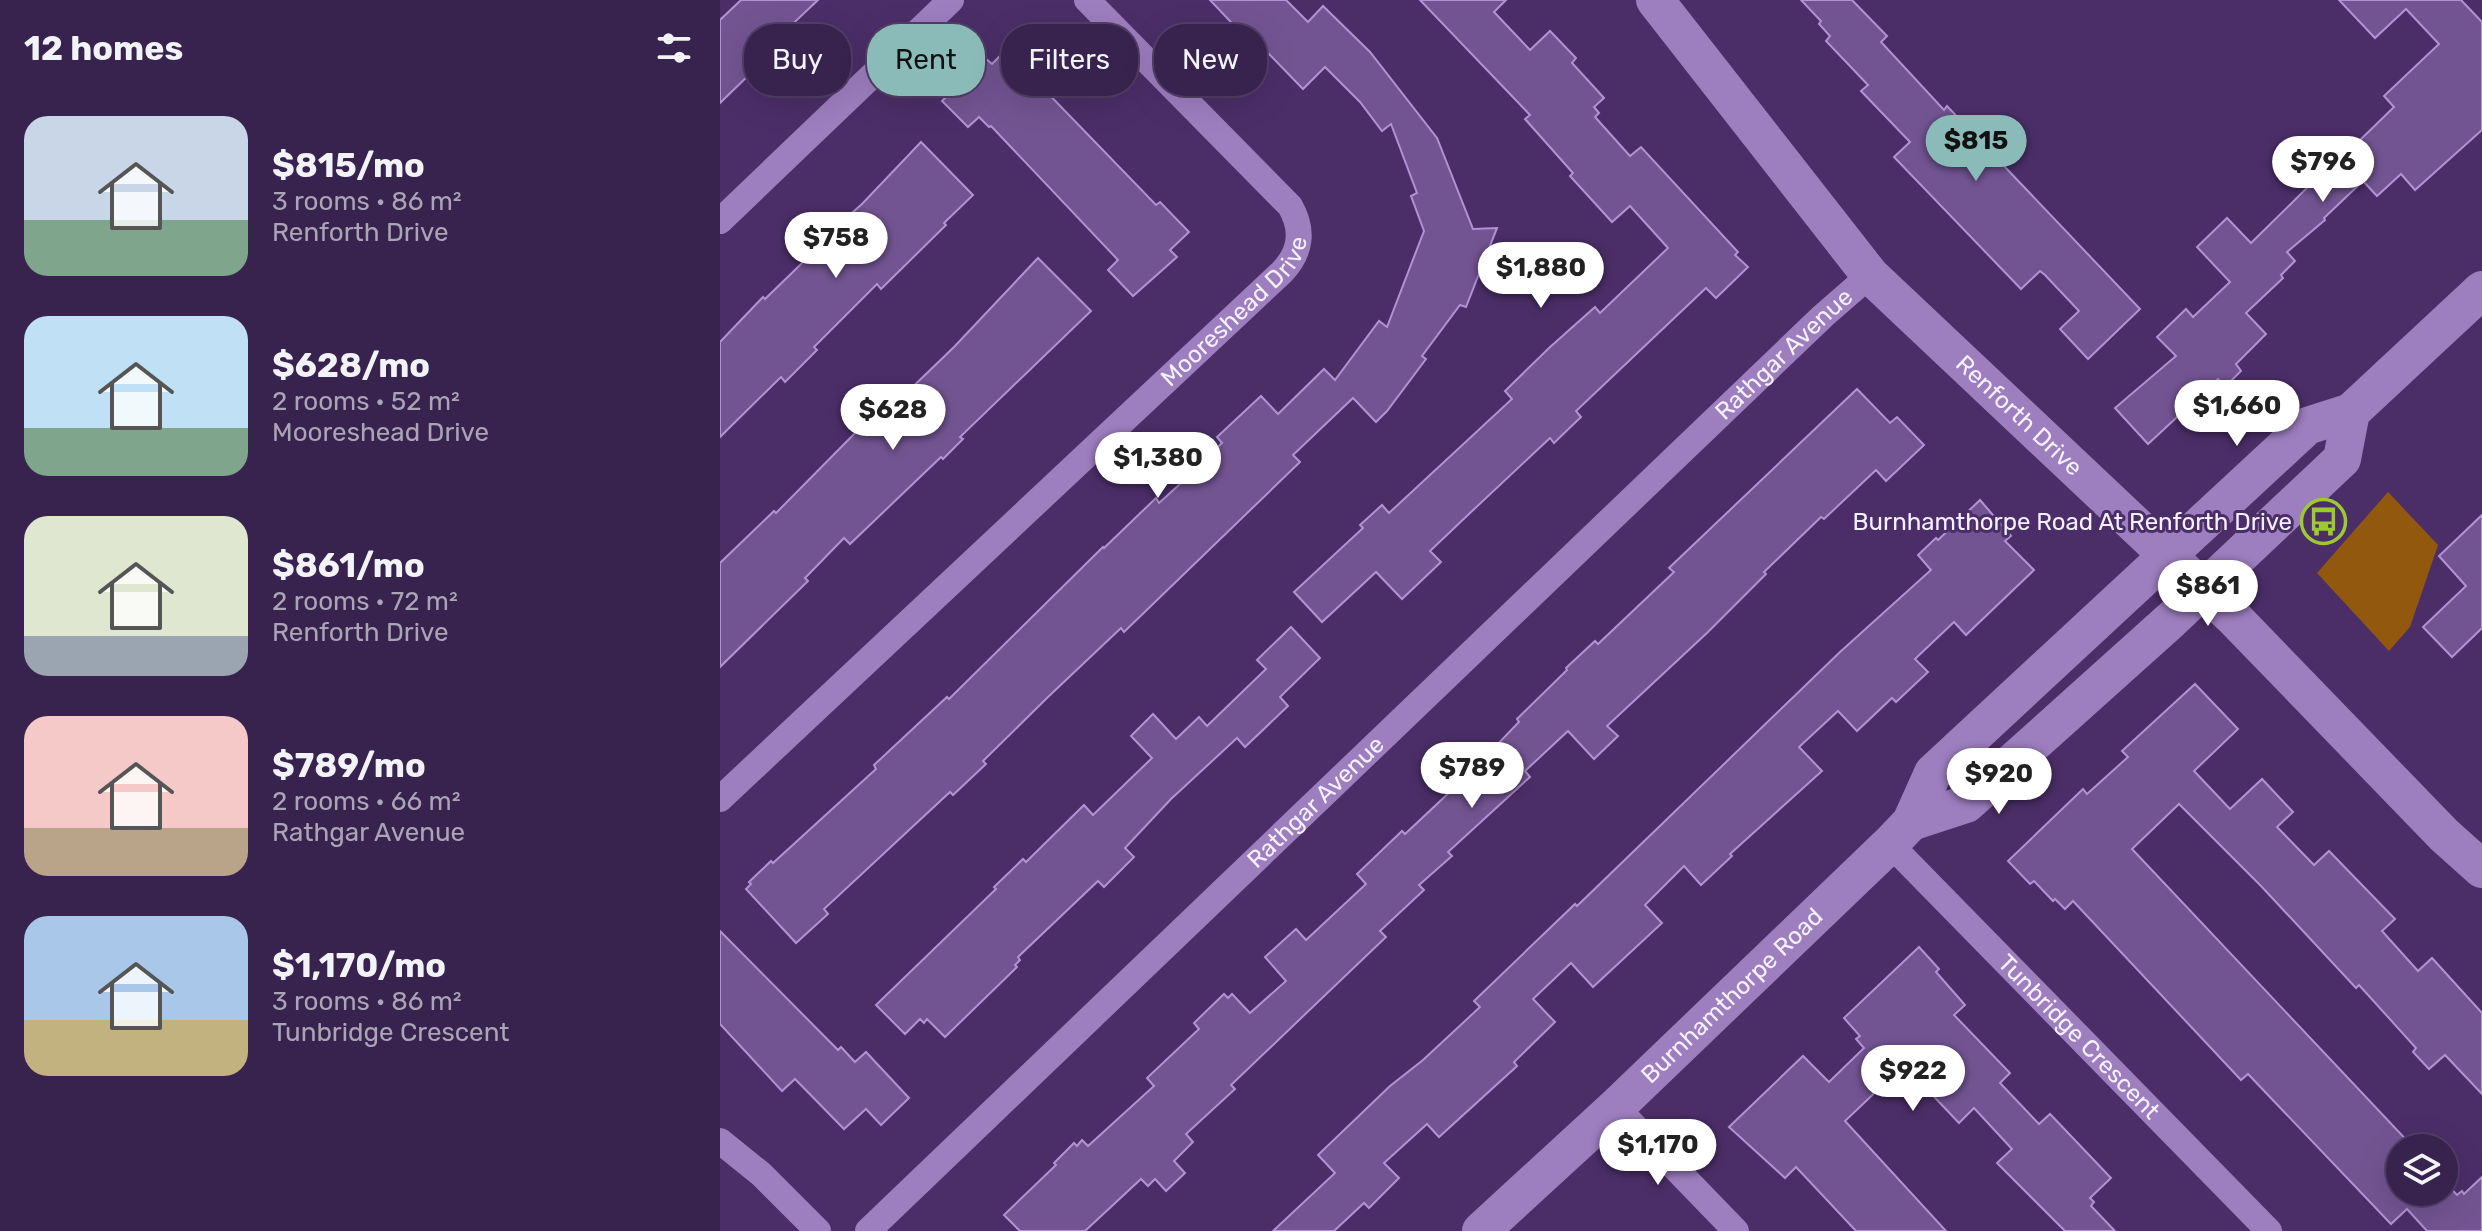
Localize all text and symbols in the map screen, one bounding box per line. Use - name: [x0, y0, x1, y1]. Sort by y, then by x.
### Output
- chip: Buy: [744, 24, 851, 96]
- chip: Rent: [867, 24, 985, 96]
- chip: Filters: [1001, 24, 1138, 96]
- chip: New: [1154, 24, 1267, 96]
- icon: filters: [652, 26, 696, 70]
- text: 12 homes: [24, 28, 183, 69]
- pin: $815: [1929, 115, 2023, 183]
- text: $815: [1944, 125, 2008, 156]
- pin: $796: [2276, 136, 2370, 204]
- text: $815/mo: [272, 145, 425, 186]
- text: $796: [2290, 146, 2356, 177]
- icon: home: [88, 148, 184, 244]
- text: 3 rooms · 86 m²: [272, 186, 462, 217]
- pin: $758: [789, 212, 883, 280]
- text: Renforth Drive: [272, 217, 448, 248]
- text: $758: [803, 222, 869, 253]
- street label: Mooreshead Drive: [1155, 234, 1313, 392]
- pin: $1,880: [1476, 242, 1606, 310]
- text: $1,880: [1496, 252, 1586, 283]
- street label: Rathgar Avenue: [1709, 283, 1858, 426]
- text: $628/mo: [272, 345, 430, 386]
- icon: home: [88, 348, 184, 444]
- street label: Renforth Drive: [1950, 349, 2088, 482]
- pin: $1,660: [2172, 380, 2302, 448]
- pin: $628: [846, 384, 940, 452]
- text: 2 rooms · 52 m²: [272, 386, 460, 417]
- text: $1,660: [2193, 390, 2281, 421]
- text: $628: [859, 394, 927, 425]
- text: Mooreshead Drive: [272, 417, 489, 448]
- pin: $1,380: [1093, 432, 1223, 500]
- text: $1,380: [1113, 442, 1203, 473]
- bus stop icon: Burnhamthorpe Road At Renforth Drive: [2299, 498, 2347, 546]
- place label: Burnhamthorpe Road At Renforth Drive: [1853, 508, 2292, 536]
- text: $861/mo: [272, 545, 425, 586]
- icon: home: [88, 548, 184, 644]
- pin: $861: [2161, 560, 2255, 628]
- text: $861: [2176, 570, 2240, 601]
- text: 2 rooms · 72 m²: [272, 586, 458, 617]
- text: Renforth Drive: [272, 617, 448, 648]
- street label: Rathgar Avenue: [1242, 730, 1390, 874]
- pin: $789: [1425, 742, 1519, 810]
- text: $789/mo: [272, 745, 426, 786]
- icon: home: [88, 748, 184, 844]
- pin: $920: [1952, 748, 2046, 816]
- text: $789: [1439, 752, 1505, 783]
- text: $920: [1965, 758, 2033, 789]
- text: 2 rooms · 66 m²: [272, 786, 461, 817]
- text: Rathgar Avenue: [272, 817, 465, 848]
- street label: Burnhamthorpe Road: [1635, 902, 1828, 1089]
- text: $1,170/mo: [272, 945, 446, 986]
- icon: home: [88, 948, 184, 1044]
- street label: Tunbridge Crescent: [1992, 949, 2166, 1125]
- text: 3 rooms · 86 m²: [272, 986, 462, 1017]
- text: Tunbridge Crescent: [272, 1017, 509, 1048]
- pin: $922: [1866, 1045, 1960, 1113]
- text: $922: [1879, 1055, 1947, 1086]
- pin: $1,170: [1593, 1119, 1723, 1187]
- text: $1,170: [1617, 1129, 1699, 1160]
- map controls: [2386, 1134, 2458, 1206]
- button: layers: [2386, 1134, 2458, 1206]

